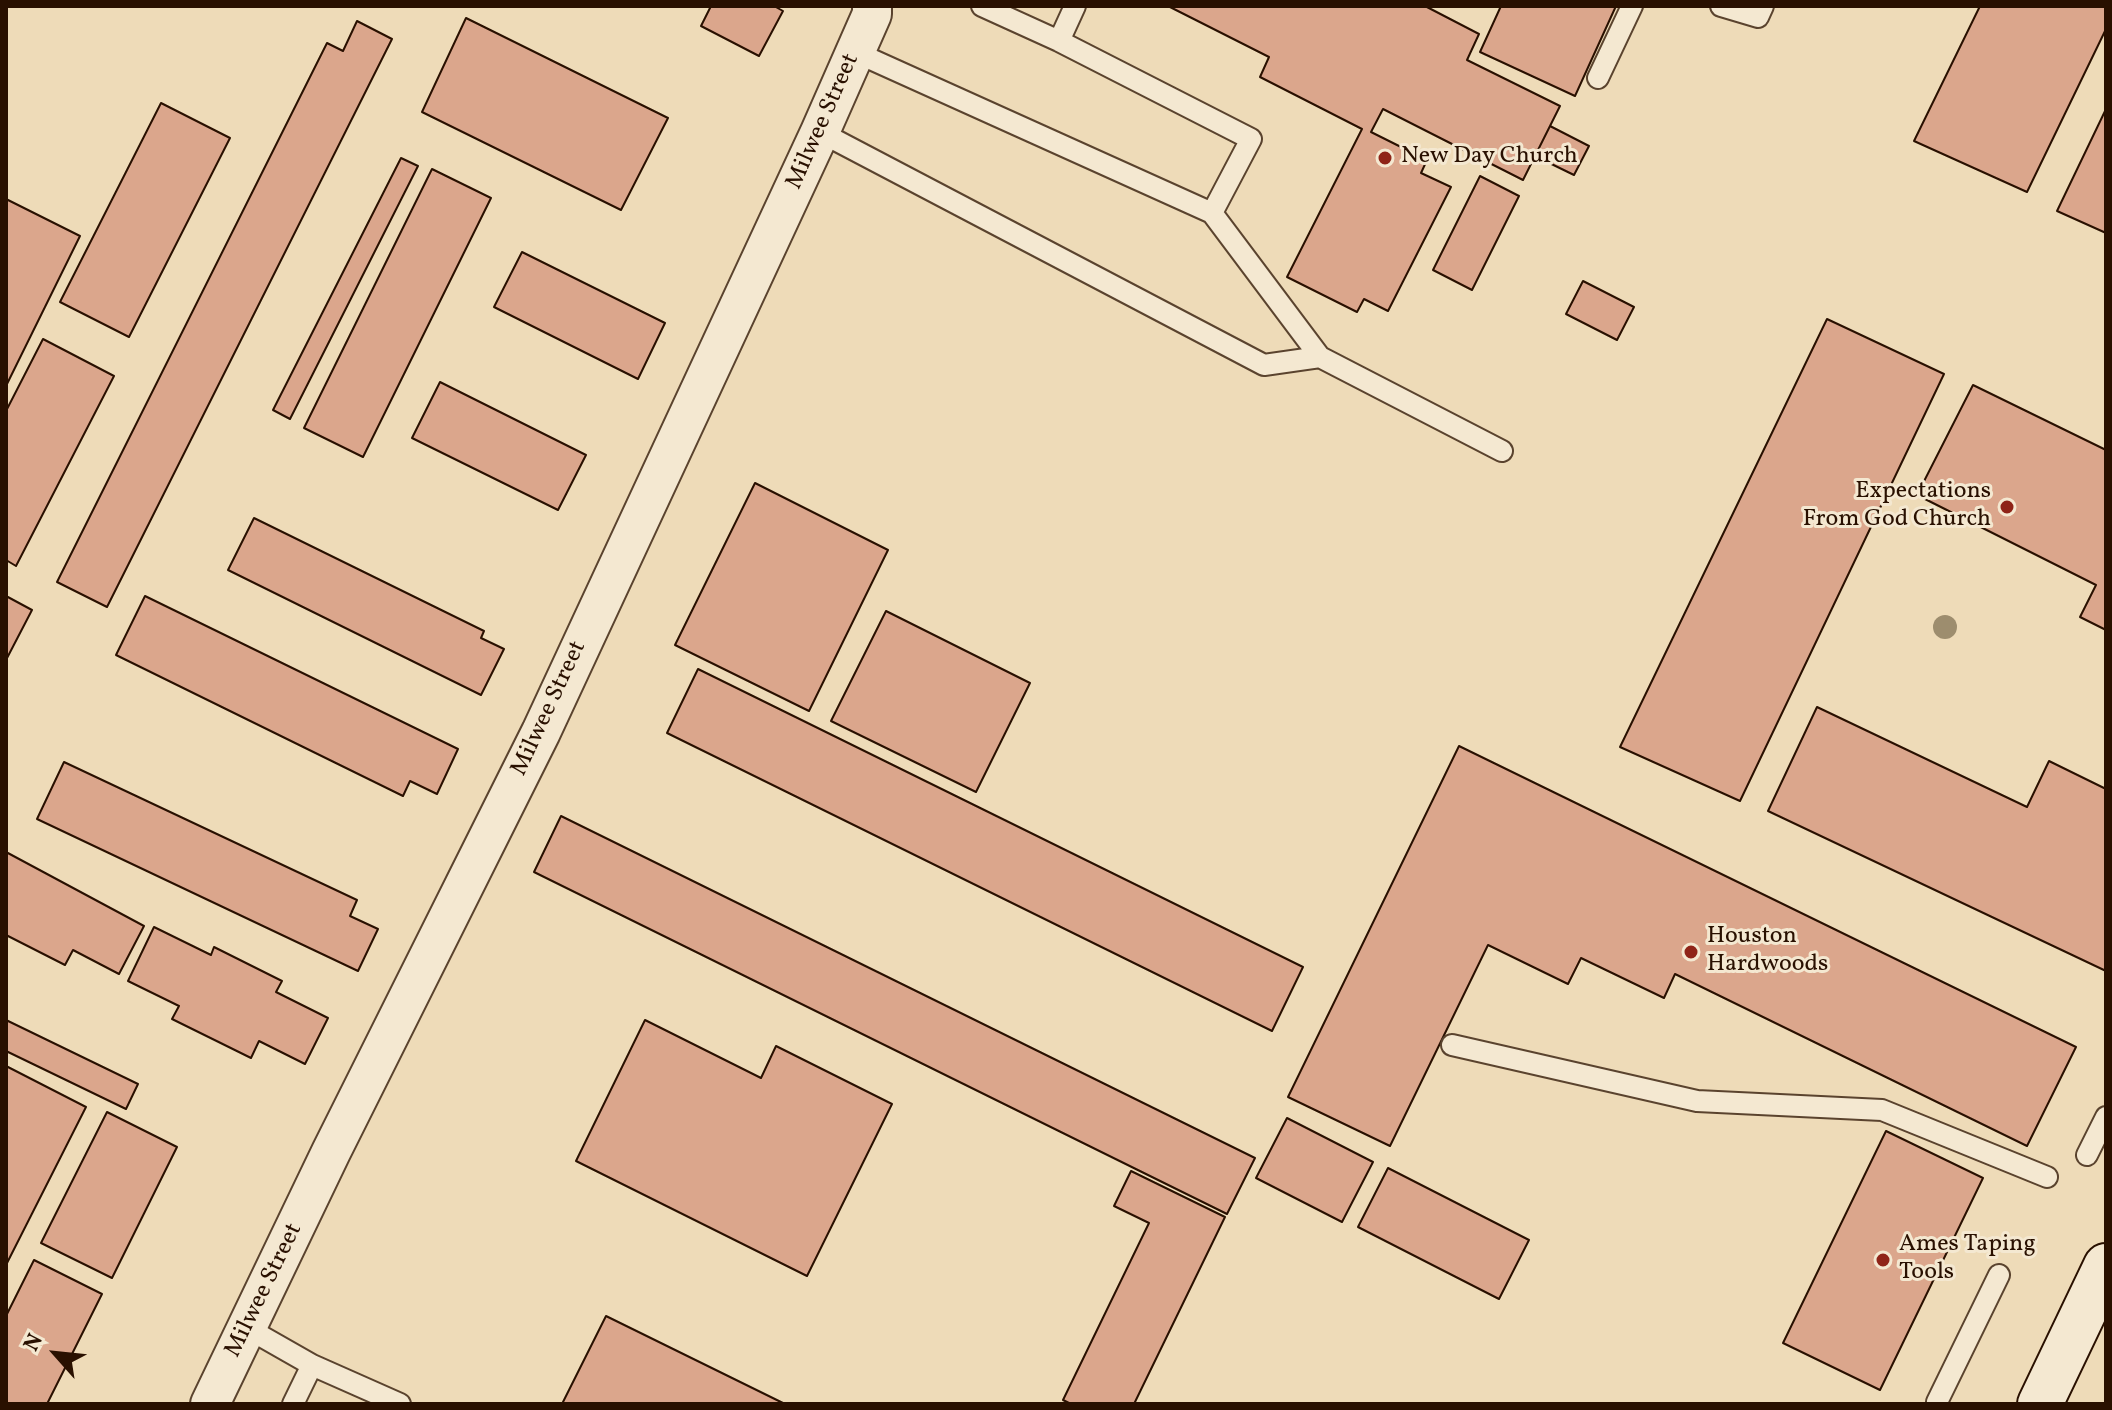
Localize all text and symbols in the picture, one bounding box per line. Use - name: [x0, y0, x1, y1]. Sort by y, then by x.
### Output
- street label: Milwee Street: [781, 50, 867, 194]
- place label: New Day Church: [1401, 144, 1578, 172]
- marker: New Day Church: [1376, 149, 1394, 167]
- place label: Expectations From God Church: [1803, 479, 1991, 535]
- marker: Expectations From God Church: [1998, 498, 2016, 516]
- street label: Milwee Street: [506, 637, 594, 781]
- place label: Houston Hardwoods: [1707, 924, 1828, 980]
- marker: Houston Hardwoods: [1682, 943, 1700, 961]
- street label: Milwee Street: [220, 1219, 310, 1363]
- place label: Ames Taping Tools: [1899, 1232, 2036, 1288]
- marker: Ames Taping Tools: [1874, 1251, 1892, 1269]
- north arrow: [16, 1314, 96, 1394]
- text: N: [17, 1329, 52, 1357]

